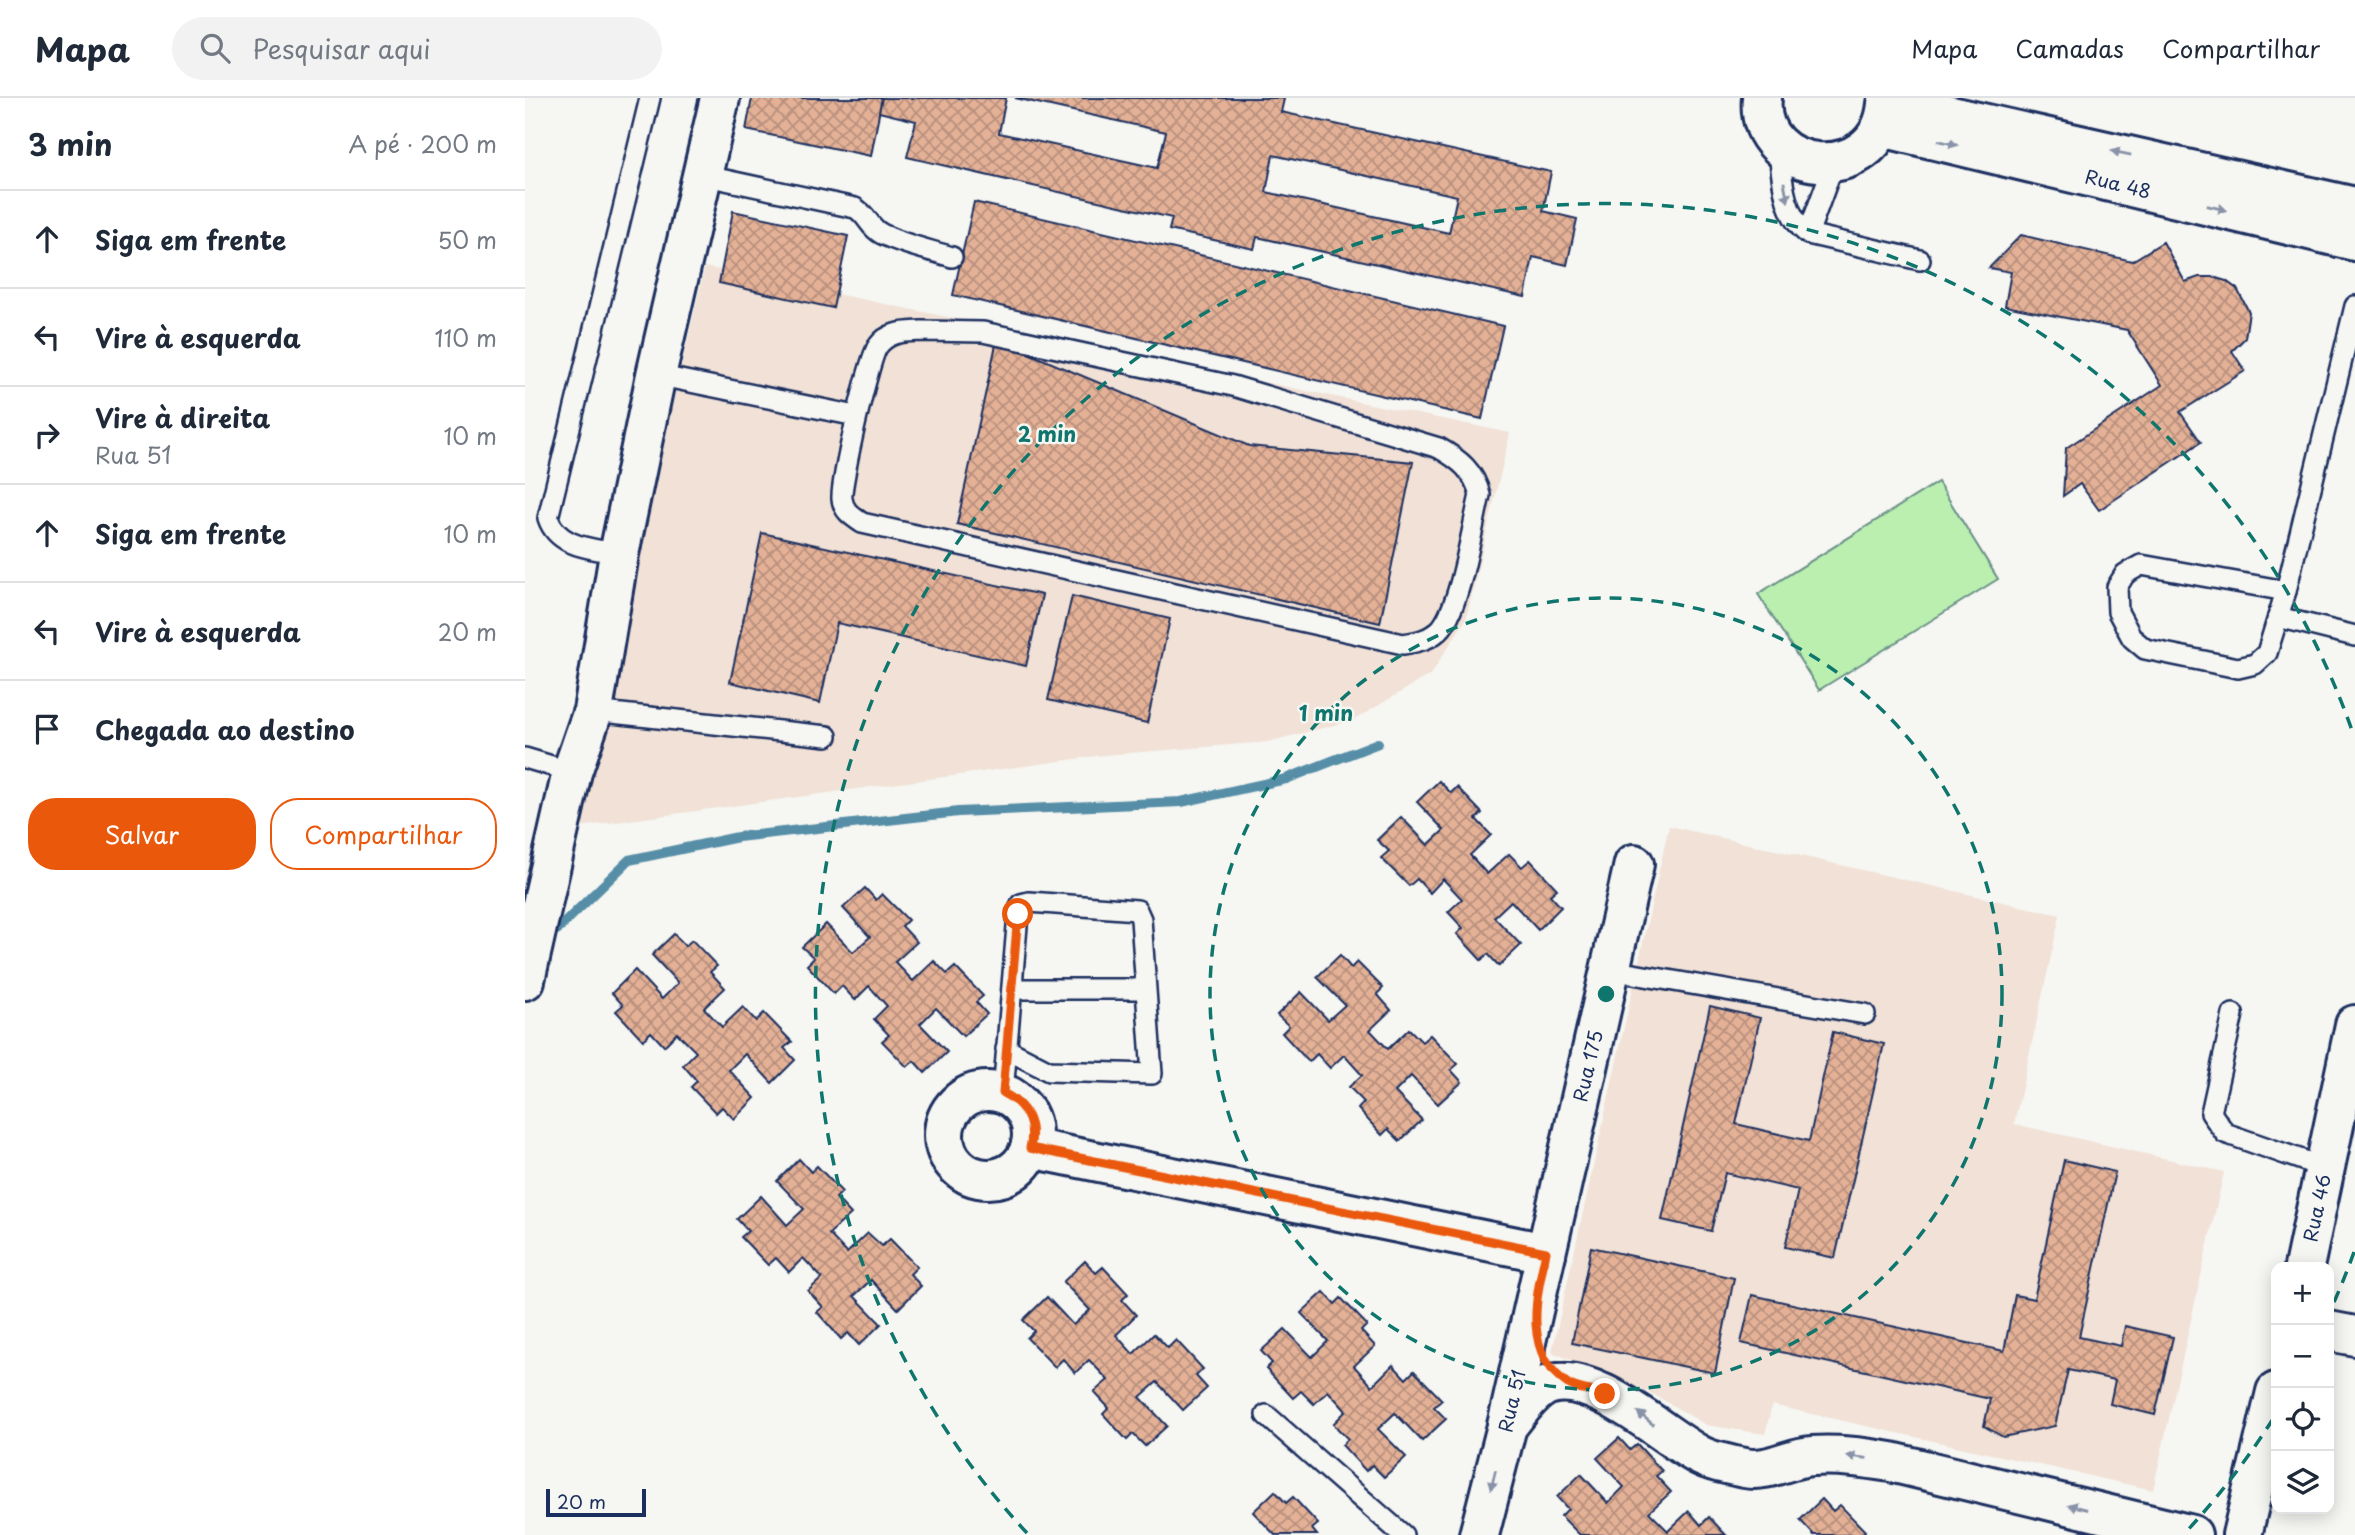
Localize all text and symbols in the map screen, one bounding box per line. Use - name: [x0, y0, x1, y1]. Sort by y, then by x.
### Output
- search box: [172, 17, 662, 80]
- text: Mapa: [35, 23, 130, 73]
- icon: search: [196, 29, 234, 67]
- text: Pesquisar aqui: [252, 29, 431, 68]
- text: Mapa: [1911, 30, 1977, 66]
- text: Camadas: [2015, 30, 2124, 66]
- text: Compartilhar: [2162, 30, 2320, 66]
- text: 3 min: [28, 121, 113, 166]
- text: A pé · 200 m: [349, 126, 497, 161]
- one-way arrow: [1937, 138, 1959, 149]
- one-way arrow: [2110, 147, 2132, 158]
- street label: Rua 48: [2082, 161, 2154, 205]
- one-way arrow: [1780, 181, 1791, 203]
- one-way arrow: [2206, 202, 2228, 213]
- icon: ahead: [28, 220, 66, 258]
- text: Siga em frente: [95, 220, 286, 259]
- text: 50 m: [437, 222, 497, 257]
- icon: left: [28, 318, 66, 356]
- text: Vire à esquerda: [95, 318, 301, 357]
- text: 110 m: [435, 320, 497, 355]
- text: Vire à direita: [95, 398, 270, 437]
- icon: right: [28, 416, 66, 454]
- text: 2 min: [1018, 417, 1076, 449]
- text: 10 m: [443, 418, 497, 453]
- text: Rua 51: [95, 437, 172, 472]
- icon: ahead: [28, 514, 66, 552]
- text: Siga em frente: [95, 514, 286, 553]
- text: 10 m: [443, 516, 497, 551]
- icon: left: [28, 612, 66, 650]
- text: Vire à esquerda: [95, 612, 301, 651]
- text: 20 m: [438, 614, 497, 649]
- text: 1 min: [1299, 696, 1353, 728]
- icon: arrive: [28, 710, 66, 748]
- text: Chegada ao destino: [95, 710, 354, 749]
- button: Salvar: [28, 798, 256, 870]
- button: Compartilhar: [270, 798, 497, 870]
- route start: [1002, 898, 1033, 929]
- centre of rings: [1594, 982, 1618, 1006]
- street label: Rua 175: [1565, 1027, 1609, 1104]
- street label: Rua 46: [2295, 1171, 2337, 1244]
- map controls: [2271, 1262, 2334, 1514]
- button: +: [2271, 1262, 2334, 1325]
- button: −: [2271, 1325, 2334, 1388]
- street label: Rua 51: [1490, 1367, 1532, 1435]
- route end: [1589, 1378, 1620, 1409]
- button: locate: [2271, 1388, 2334, 1451]
- one-way arrow: [1636, 1411, 1653, 1426]
- button: layers: [2271, 1451, 2334, 1514]
- one-way arrow: [1846, 1452, 1868, 1463]
- one-way arrow: [1487, 1470, 1498, 1492]
- scale bar: [546, 1486, 646, 1518]
- text: 20 m: [557, 1487, 606, 1515]
- one-way arrow: [2067, 1502, 2089, 1513]

